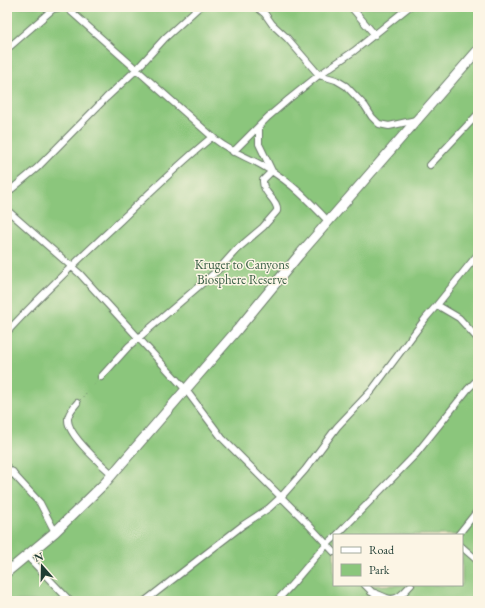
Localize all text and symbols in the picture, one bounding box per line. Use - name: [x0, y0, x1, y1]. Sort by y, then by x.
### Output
- park label: Kruger to Canyons Biosphere Reserve: [195, 256, 289, 288]
- legend: [333, 534, 463, 586]
- text: Road: [369, 542, 395, 558]
- north arrow: [22, 546, 62, 586]
- text: N: [32, 548, 45, 565]
- text: Park: [369, 562, 390, 578]

